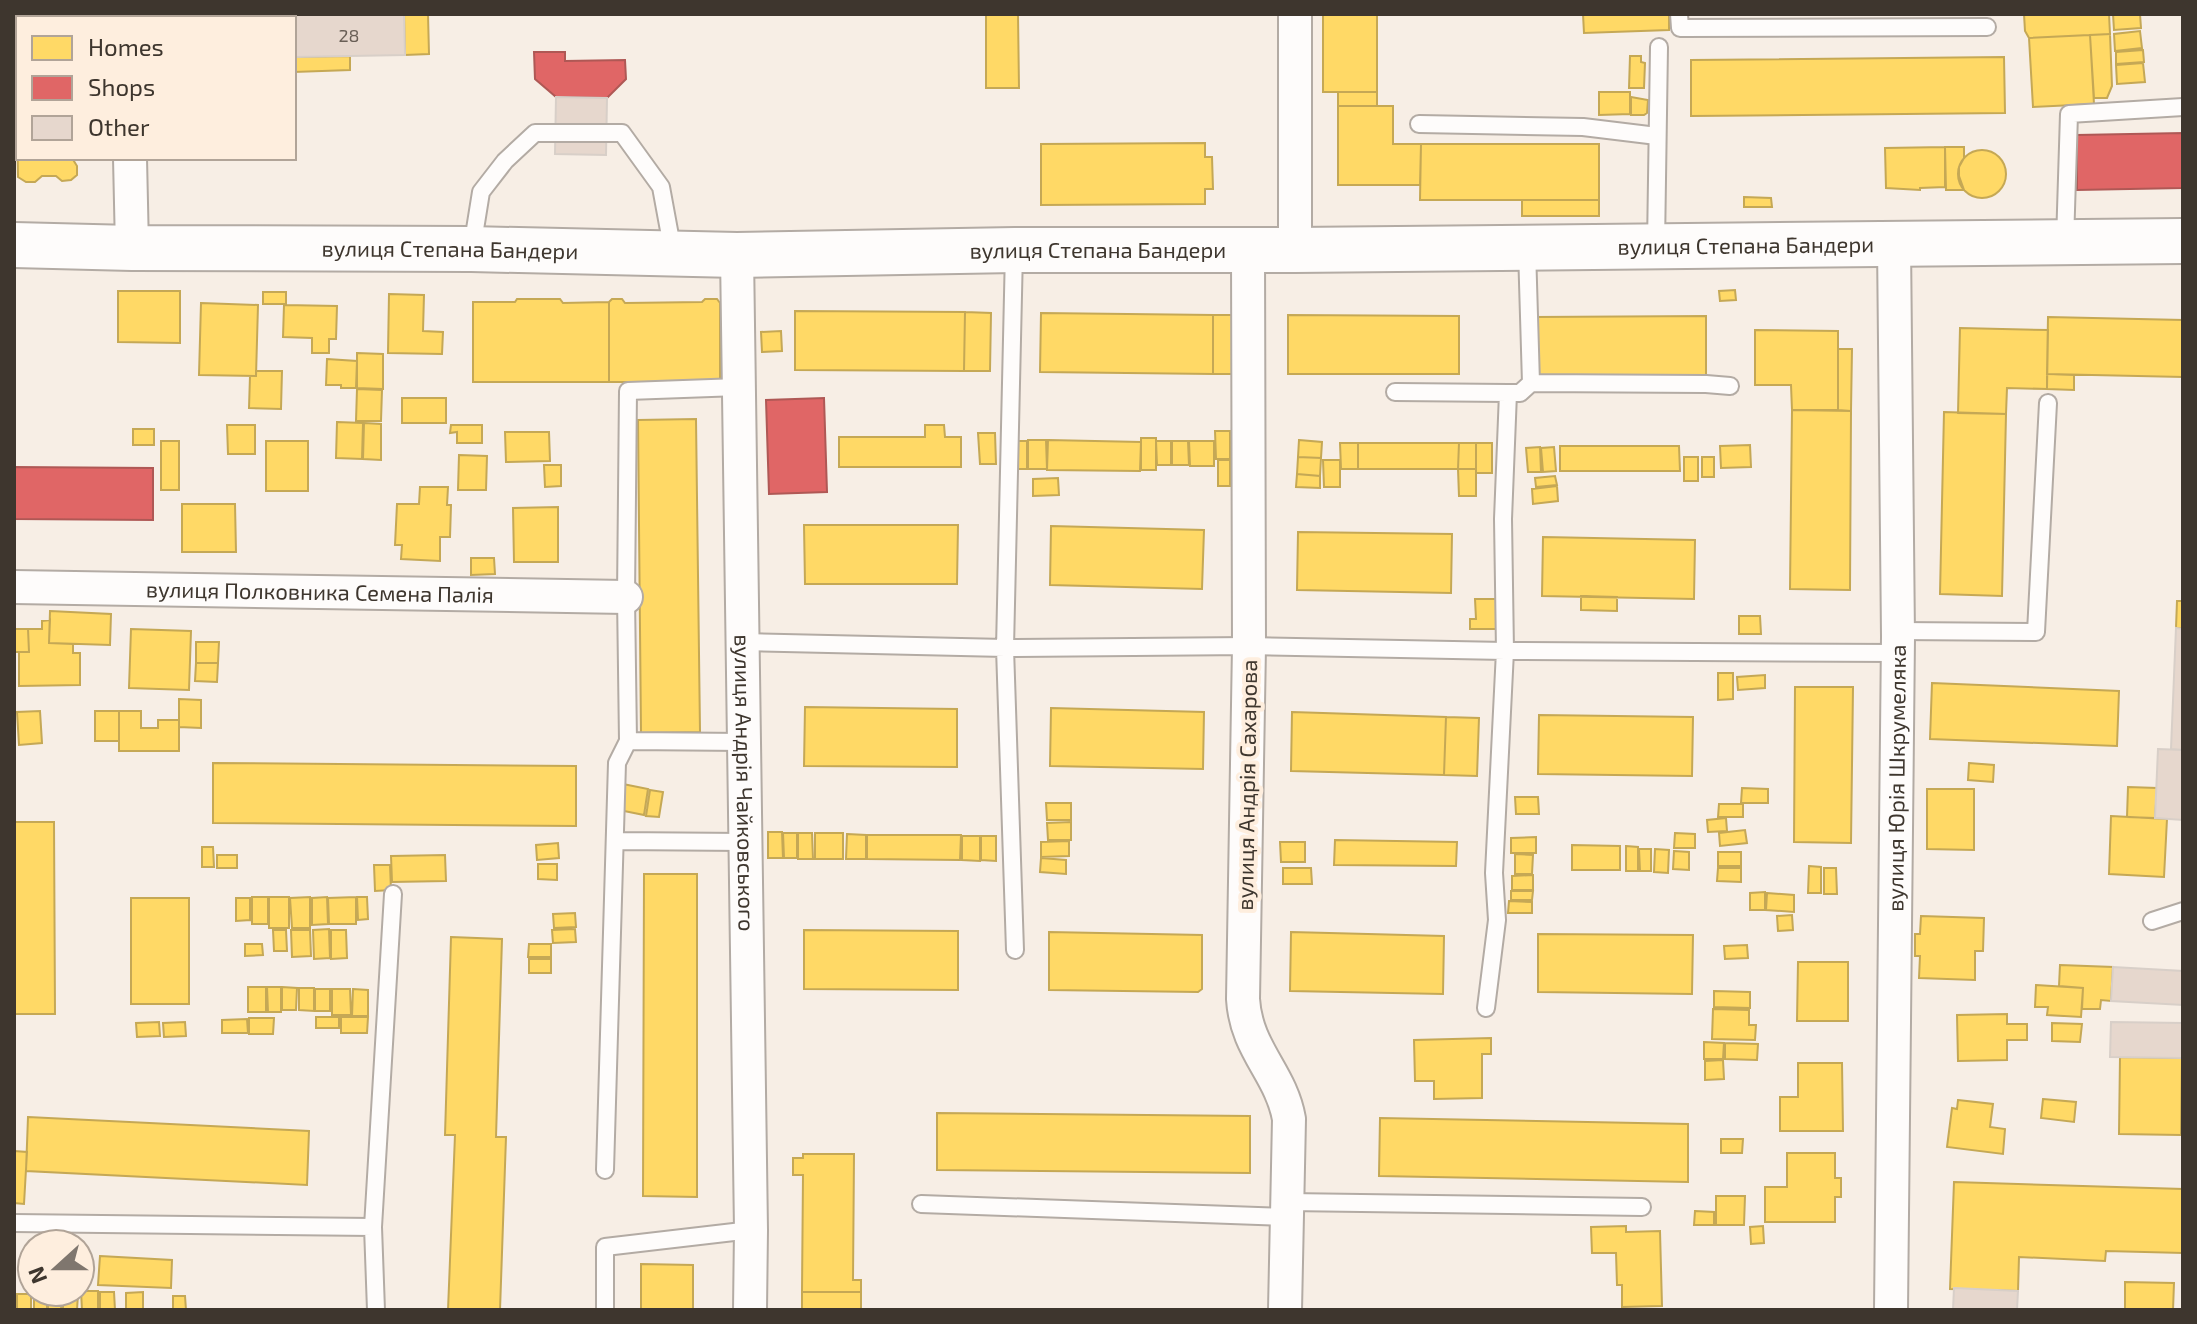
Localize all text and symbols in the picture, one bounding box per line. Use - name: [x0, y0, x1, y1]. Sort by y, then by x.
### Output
- legend: [16, 16, 296, 160]
- house number: 28: [338, 24, 360, 46]
- text: Homes: [88, 32, 164, 61]
- text: Shops: [88, 72, 155, 101]
- text: Other: [88, 112, 150, 141]
- street label: вулиця Степана Бандери: [1617, 230, 1874, 260]
- street label: вулиця Степана Бандери: [322, 235, 579, 263]
- street label: вулиця Степана Бандери: [969, 236, 1226, 264]
- street label: вулиця Полковника Семена Палія: [146, 575, 494, 607]
- street label: вулиця Андрія Чайковського: [730, 634, 761, 932]
- street label: вулиця Юрія Шкрумеляка: [1881, 644, 1910, 912]
- street label: вулиця Андрія Сахарова: [1231, 659, 1262, 911]
- north arrow: [16, 1228, 96, 1308]
- text: N: [21, 1263, 51, 1288]

